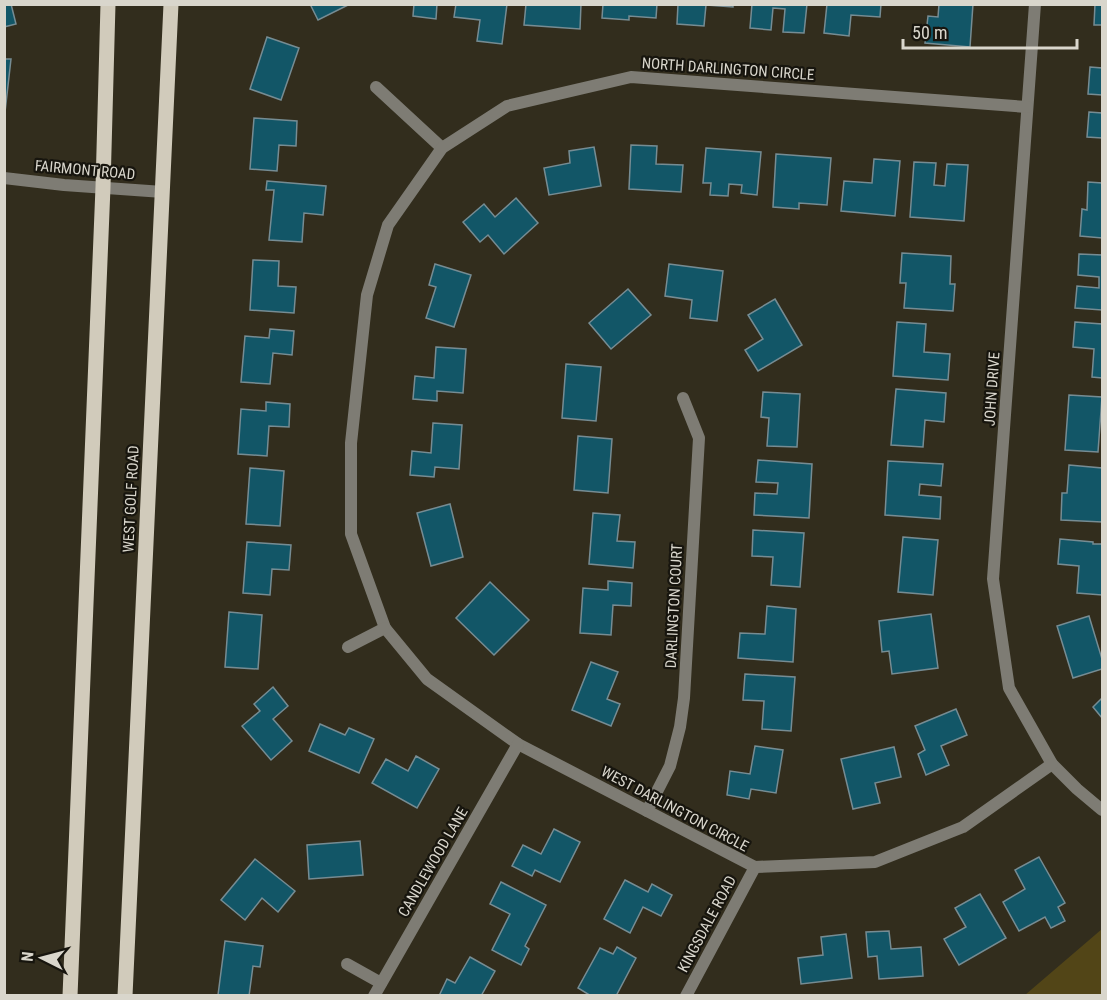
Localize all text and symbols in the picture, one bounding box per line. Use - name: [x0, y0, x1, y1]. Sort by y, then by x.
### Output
- scale bar: [903, 12, 1077, 50]
- text: 50 m: [912, 22, 947, 43]
- street label: NORTH DARLINGTON CIRCLE: [641, 54, 815, 84]
- street label: FAIRMONT ROAD: [34, 157, 136, 183]
- street label: JOHN DRIVE: [980, 351, 1004, 427]
- street label: WEST GOLF ROAD: [119, 445, 143, 553]
- street label: DARLINGTON COURT: [662, 543, 686, 669]
- street label: WEST DARLINGTON CIRCLE: [598, 762, 752, 856]
- street label: CANDLEWOOD LANE: [394, 804, 472, 920]
- street label: KINGSDALE ROAD: [674, 873, 740, 975]
- north arrow: [12, 928, 72, 988]
- text: N: [18, 951, 38, 962]

